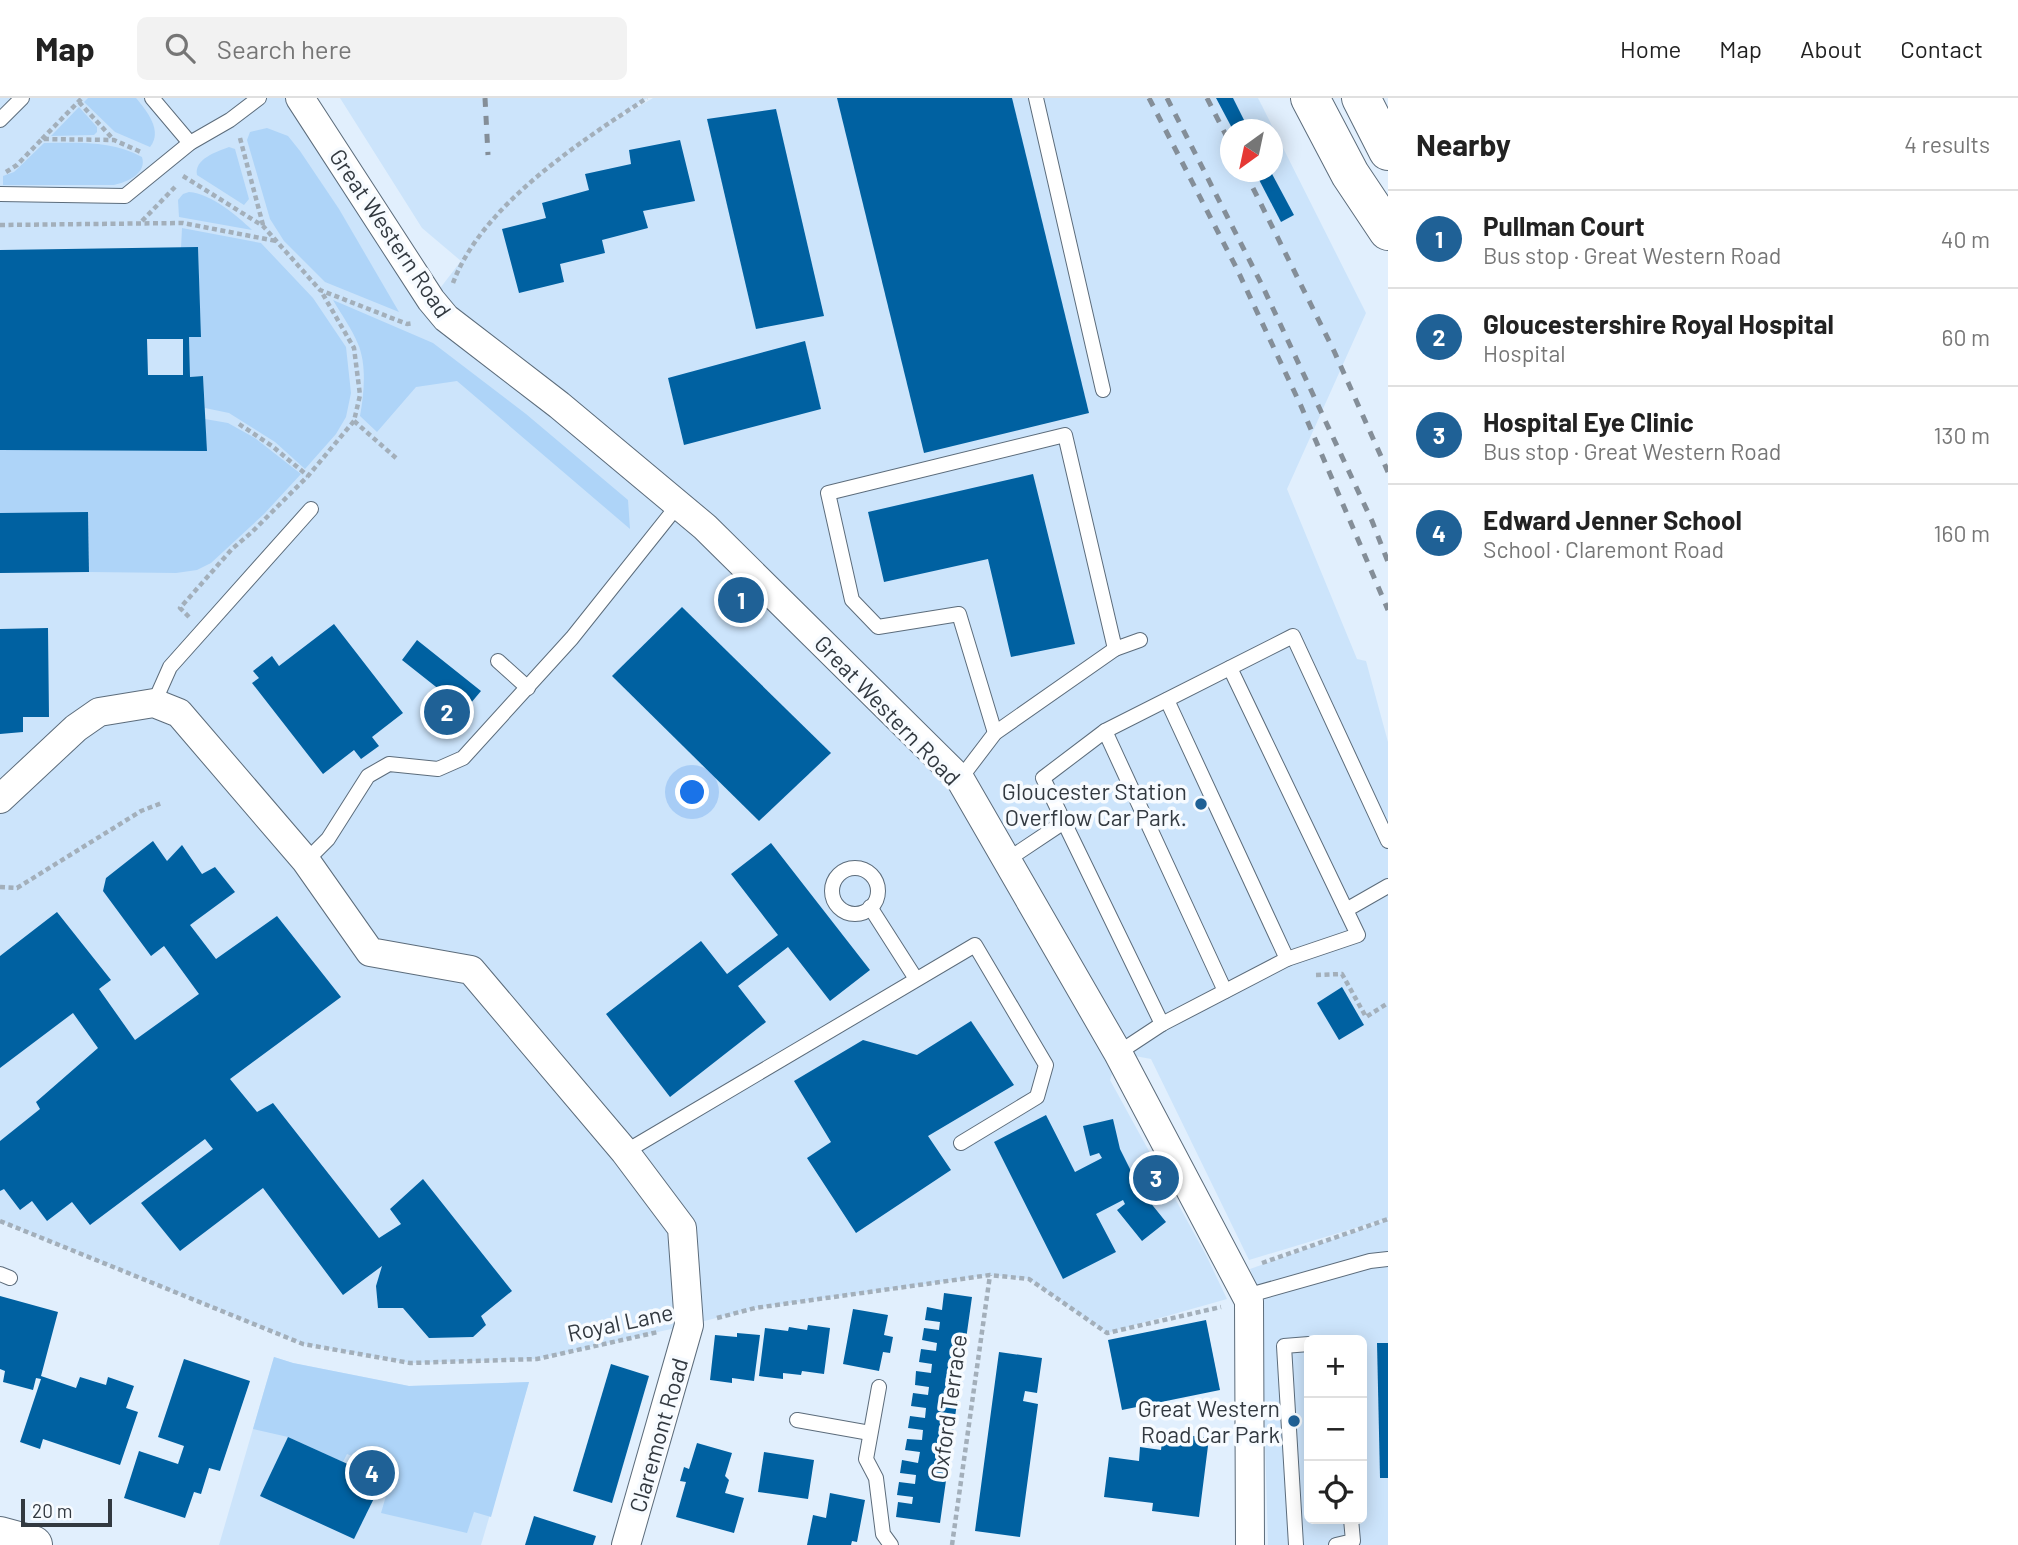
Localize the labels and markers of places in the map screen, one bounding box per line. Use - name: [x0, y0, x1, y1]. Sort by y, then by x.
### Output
- pin: 1: [718, 574, 764, 626]
- pin: 2: [424, 686, 470, 738]
- place label: Gloucester Station Overflow Car Park.: [1002, 777, 1187, 831]
- marker: Gloucester Station Overflow Car Park.: [1193, 796, 1209, 812]
- pin: 3: [1133, 1152, 1179, 1204]
- place label: Great Western Road Car Park: [1138, 1394, 1280, 1448]
- marker: Great Western Road Car Park: [1286, 1413, 1302, 1429]
- pin: 4: [349, 1447, 395, 1499]

